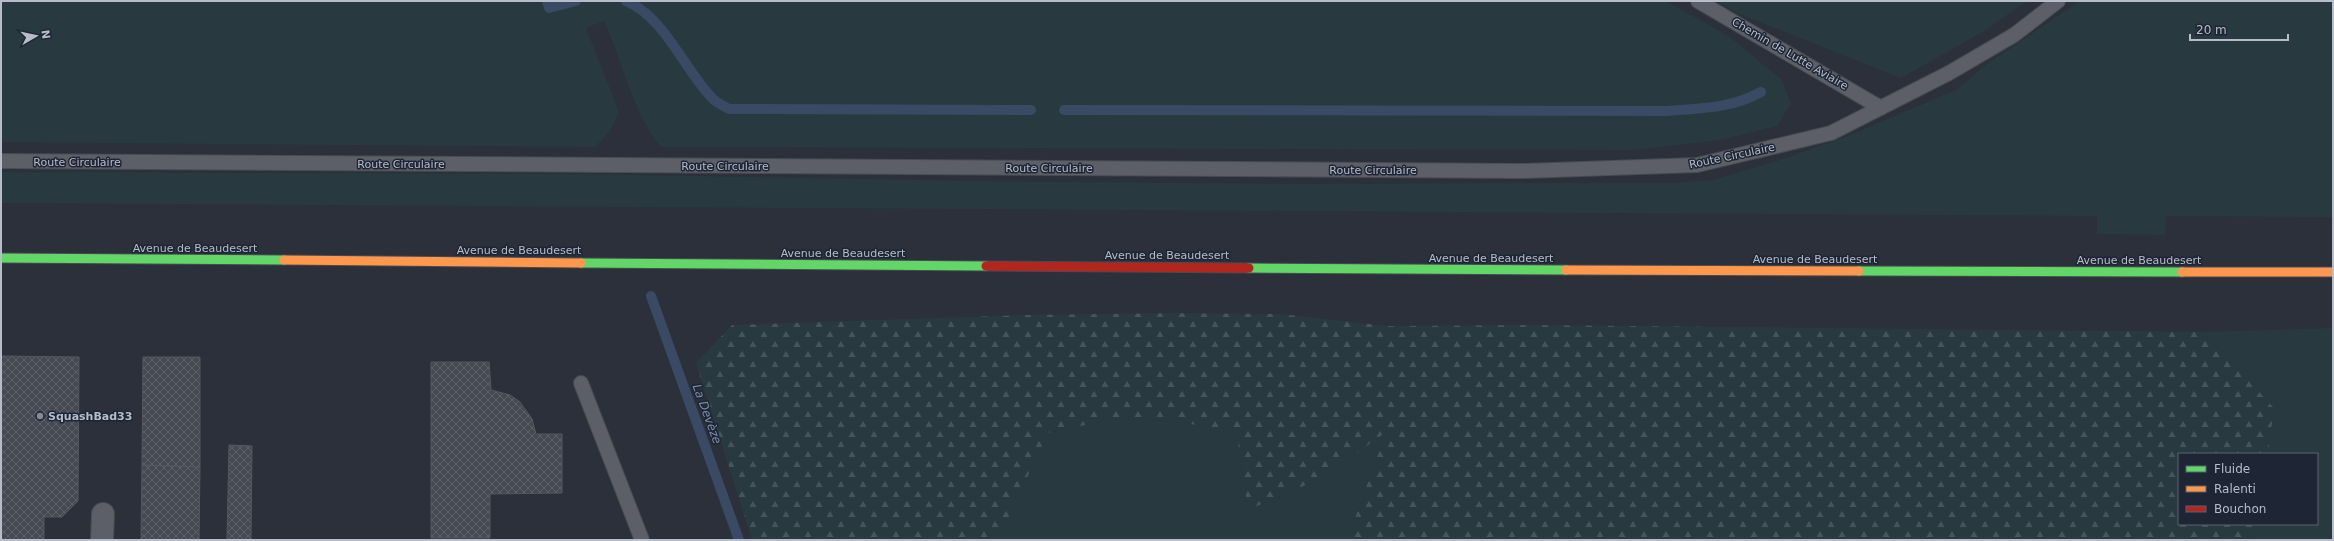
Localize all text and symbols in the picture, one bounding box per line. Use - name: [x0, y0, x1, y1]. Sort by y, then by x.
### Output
- street label: Chemin de Lutte Aviaire: [1730, 15, 1851, 93]
- north arrow: [16, 16, 56, 56]
- scale bar: [2190, 16, 2288, 42]
- text: 20 m: [2196, 23, 2227, 37]
- text: N: [38, 29, 53, 40]
- street label: Route Circulaire: [1688, 141, 1776, 171]
- street label: Route Circulaire: [33, 156, 121, 169]
- street label: Route Circulaire: [357, 158, 445, 171]
- street label: Route Circulaire: [681, 160, 769, 173]
- street label: Route Circulaire: [1005, 162, 1093, 175]
- street label: Route Circulaire: [1329, 164, 1417, 177]
- street label: Avenue de Beaudesert: [133, 242, 258, 255]
- street label: Avenue de Beaudesert: [457, 244, 582, 257]
- street label: Avenue de Beaudesert: [781, 247, 906, 260]
- street label: Avenue de Beaudesert: [1105, 249, 1230, 262]
- street label: Avenue de Beaudesert: [1429, 252, 1554, 265]
- street label: Avenue de Beaudesert: [1753, 253, 1878, 266]
- street label: Avenue de Beaudesert: [2077, 254, 2202, 267]
- water label: La Devèze: [690, 382, 724, 446]
- place label: SquashBad33: [48, 410, 132, 423]
- marker: SquashBad33: [35, 411, 45, 421]
- legend: [2178, 453, 2318, 525]
- text: Fluide: [2214, 462, 2250, 476]
- text: Ralenti: [2214, 482, 2256, 496]
- text: Bouchon: [2214, 502, 2266, 516]

